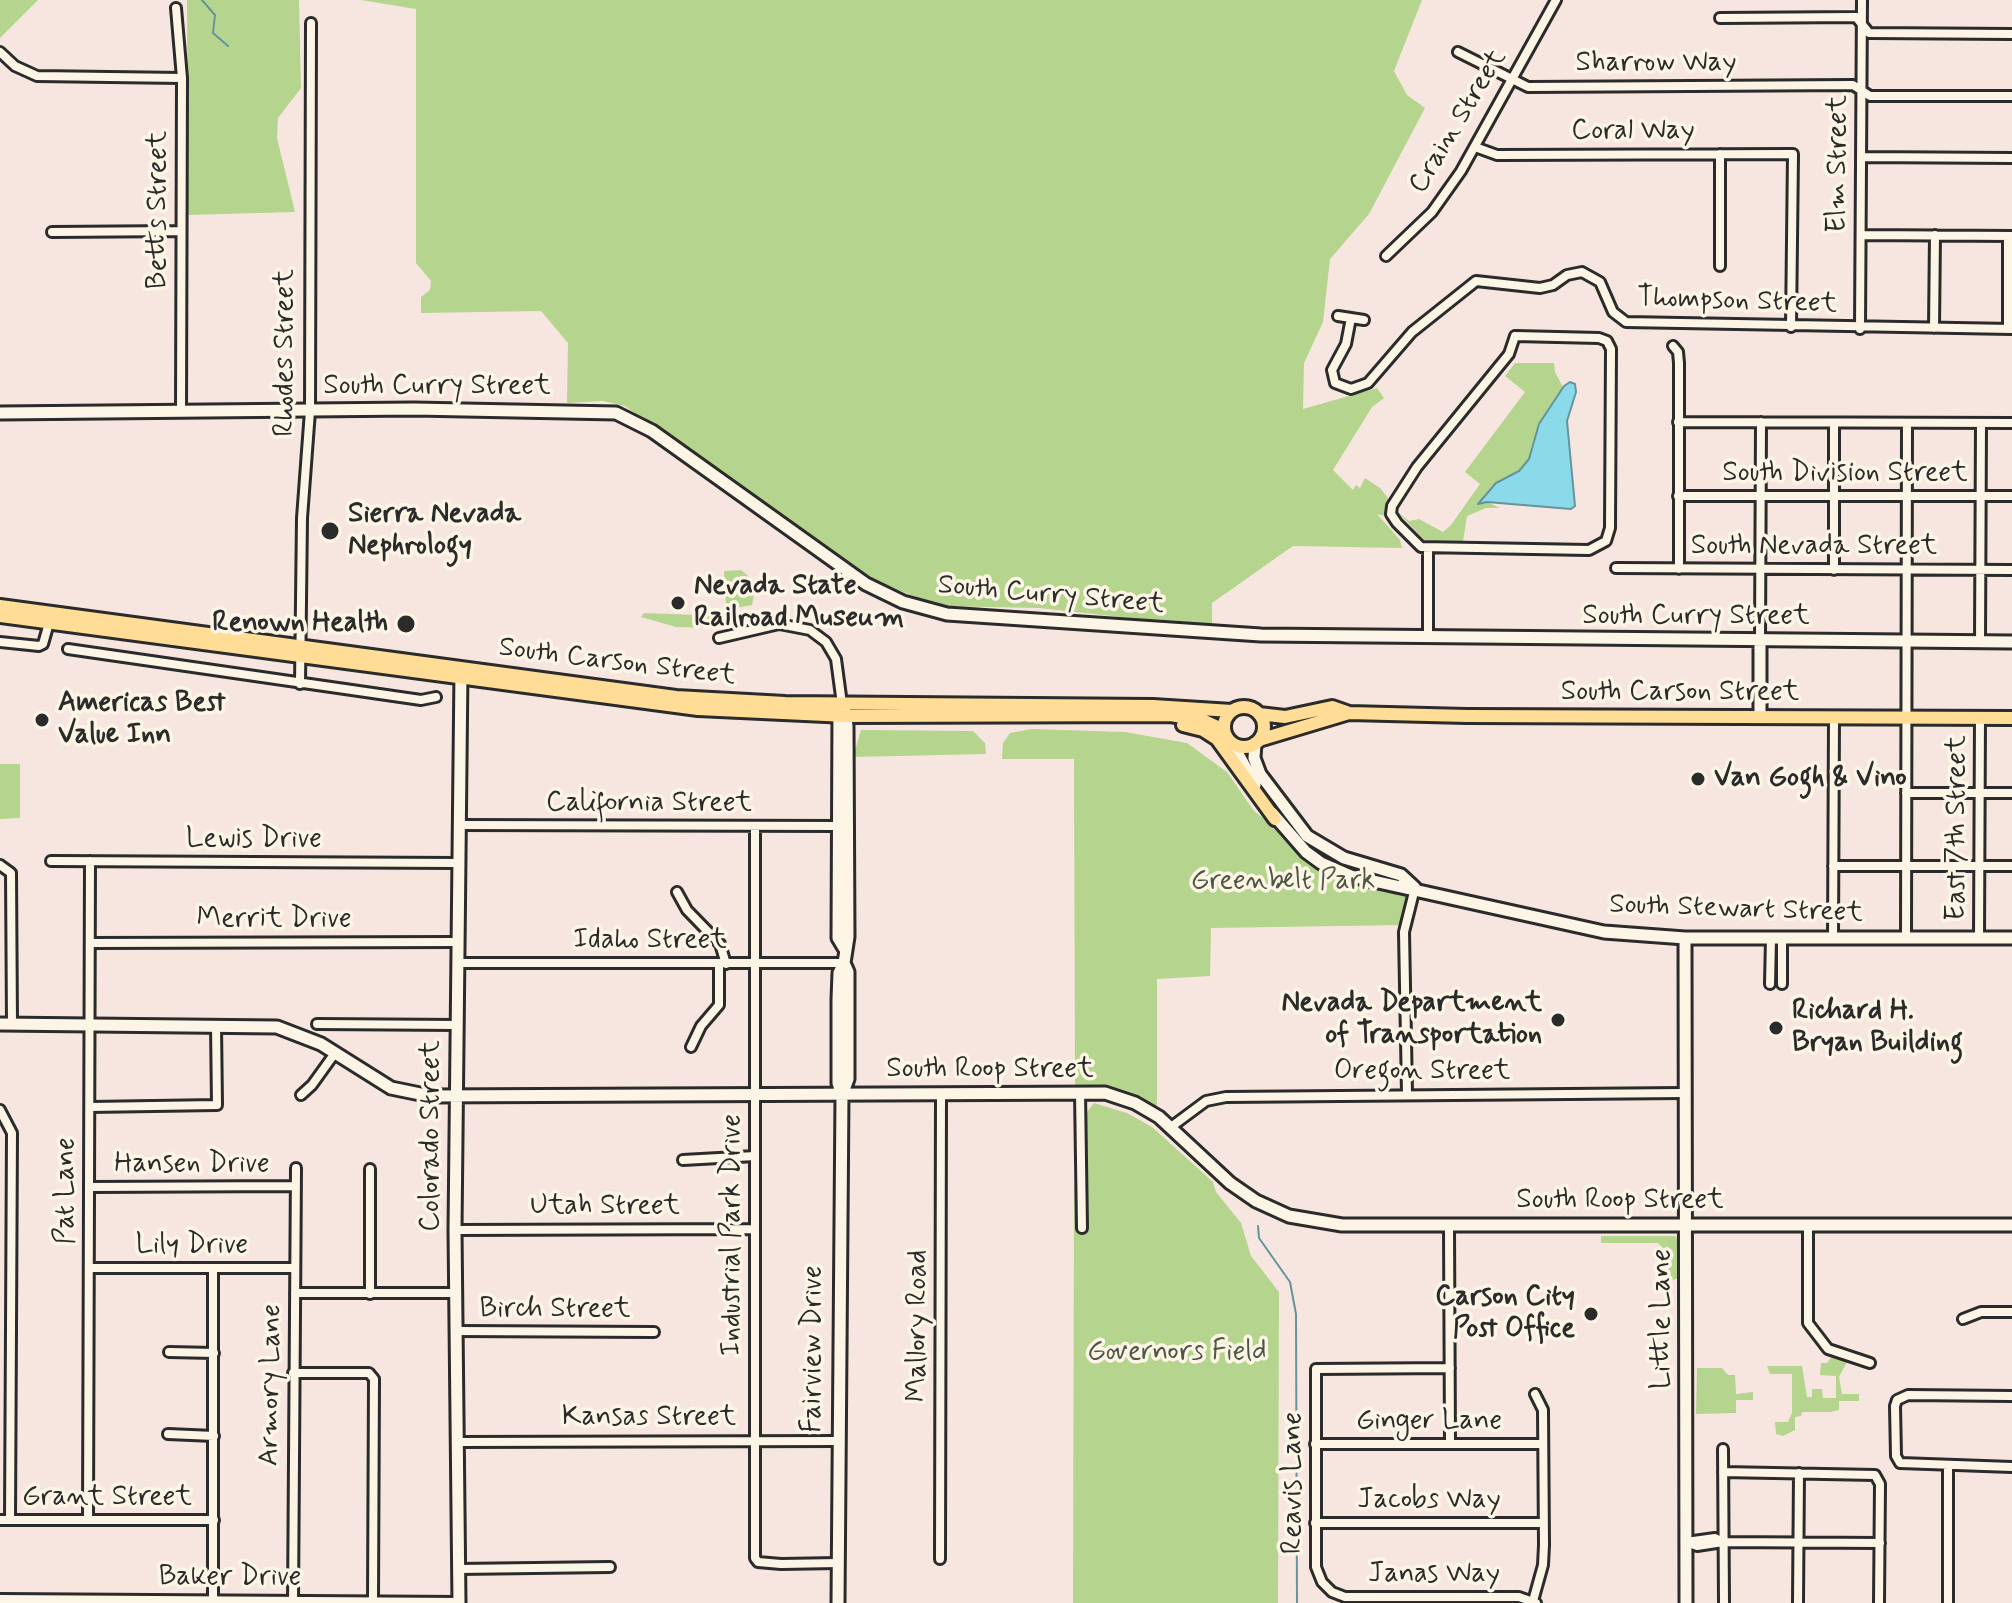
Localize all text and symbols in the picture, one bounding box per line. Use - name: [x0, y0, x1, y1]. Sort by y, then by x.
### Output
- street label: Crain Street: [1403, 44, 1515, 200]
- street label: Sharrow Way: [1576, 47, 1736, 81]
- street label: Elm Street: [1822, 95, 1856, 233]
- street label: Coral Way: [1571, 115, 1695, 149]
- street label: Betts Street: [142, 131, 176, 289]
- street label: Rhodes Street: [269, 269, 303, 437]
- street label: Thompson Street: [1636, 282, 1838, 322]
- street label: South Curry Street: [323, 370, 551, 404]
- street label: South Division Street: [1722, 457, 1968, 491]
- place label: Sierra Nevada Nephrology: [348, 498, 521, 564]
- marker: Sierra Nevada Nephrology: [319, 520, 341, 542]
- street label: South Nevada Street: [1691, 530, 1937, 564]
- street label: South Curry Street: [936, 569, 1166, 623]
- place label: Nevada State Railroad Museum: [694, 570, 904, 636]
- marker: Nevada State Railroad Museum: [669, 594, 687, 612]
- street label: South Curry Street: [1582, 600, 1810, 634]
- place label: Renown Health: [212, 607, 388, 641]
- marker: Renown Health: [395, 613, 417, 635]
- street label: South Carson Street: [497, 632, 737, 694]
- street label: South Carson Street: [1561, 676, 1799, 710]
- place label: Americas Best Value Inn: [58, 687, 226, 753]
- marker: Americas Best Value Inn: [33, 711, 51, 729]
- street label: East 7th Street: [1941, 735, 1975, 921]
- place label: Van Gogh & Vino: [1714, 762, 1907, 796]
- marker: Van Gogh & Vino: [1689, 770, 1707, 788]
- street label: California Street: [546, 787, 752, 821]
- street label: Lewis Drive: [186, 823, 322, 857]
- park label: Greenbelt Park: [1191, 865, 1375, 899]
- street label: South Stewart Street: [1609, 889, 1863, 931]
- street label: Merrit Drive: [196, 903, 352, 937]
- street label: Idaho Street: [573, 924, 727, 958]
- place label: Nevada Department of Transportation: [1281, 987, 1542, 1053]
- place label: Richard H. Bryan Building: [1792, 995, 1963, 1061]
- marker: Nevada Department of Transportation: [1549, 1011, 1567, 1029]
- marker: Richard H. Bryan Building: [1767, 1019, 1785, 1037]
- street label: Colorado Street: [415, 1040, 449, 1232]
- street label: South Roop Street: [886, 1053, 1094, 1087]
- street label: Oregon Street: [1334, 1055, 1510, 1089]
- street label: Industrial Park Drive: [716, 1114, 750, 1356]
- street label: Pat Lane: [50, 1137, 84, 1245]
- street label: Hansen Drive: [114, 1148, 270, 1182]
- street label: South Roop Street: [1516, 1184, 1724, 1218]
- street label: Utah Street: [530, 1190, 680, 1224]
- street label: Lily Drive: [136, 1229, 248, 1263]
- street label: Little Lane: [1646, 1249, 1680, 1389]
- street label: Mallory Road: [902, 1250, 936, 1402]
- street label: Fairview Drive: [797, 1265, 831, 1433]
- place label: Carson City Post Office: [1435, 1281, 1575, 1347]
- street label: Birch Street: [480, 1293, 630, 1327]
- street label: Armory Lane: [254, 1304, 290, 1466]
- marker: Carson City Post Office: [1582, 1305, 1600, 1323]
- park label: Governors Field: [1087, 1336, 1267, 1370]
- street label: Kansas Street: [562, 1401, 736, 1435]
- street label: Ginger Lane: [1356, 1405, 1502, 1439]
- street label: Reavis Lane: [1277, 1412, 1311, 1554]
- street label: Grant Street: [22, 1481, 192, 1515]
- street label: Jacobs Way: [1357, 1484, 1501, 1518]
- street label: Janas Way: [1368, 1558, 1500, 1592]
- street label: Baker Drive: [159, 1561, 301, 1595]

